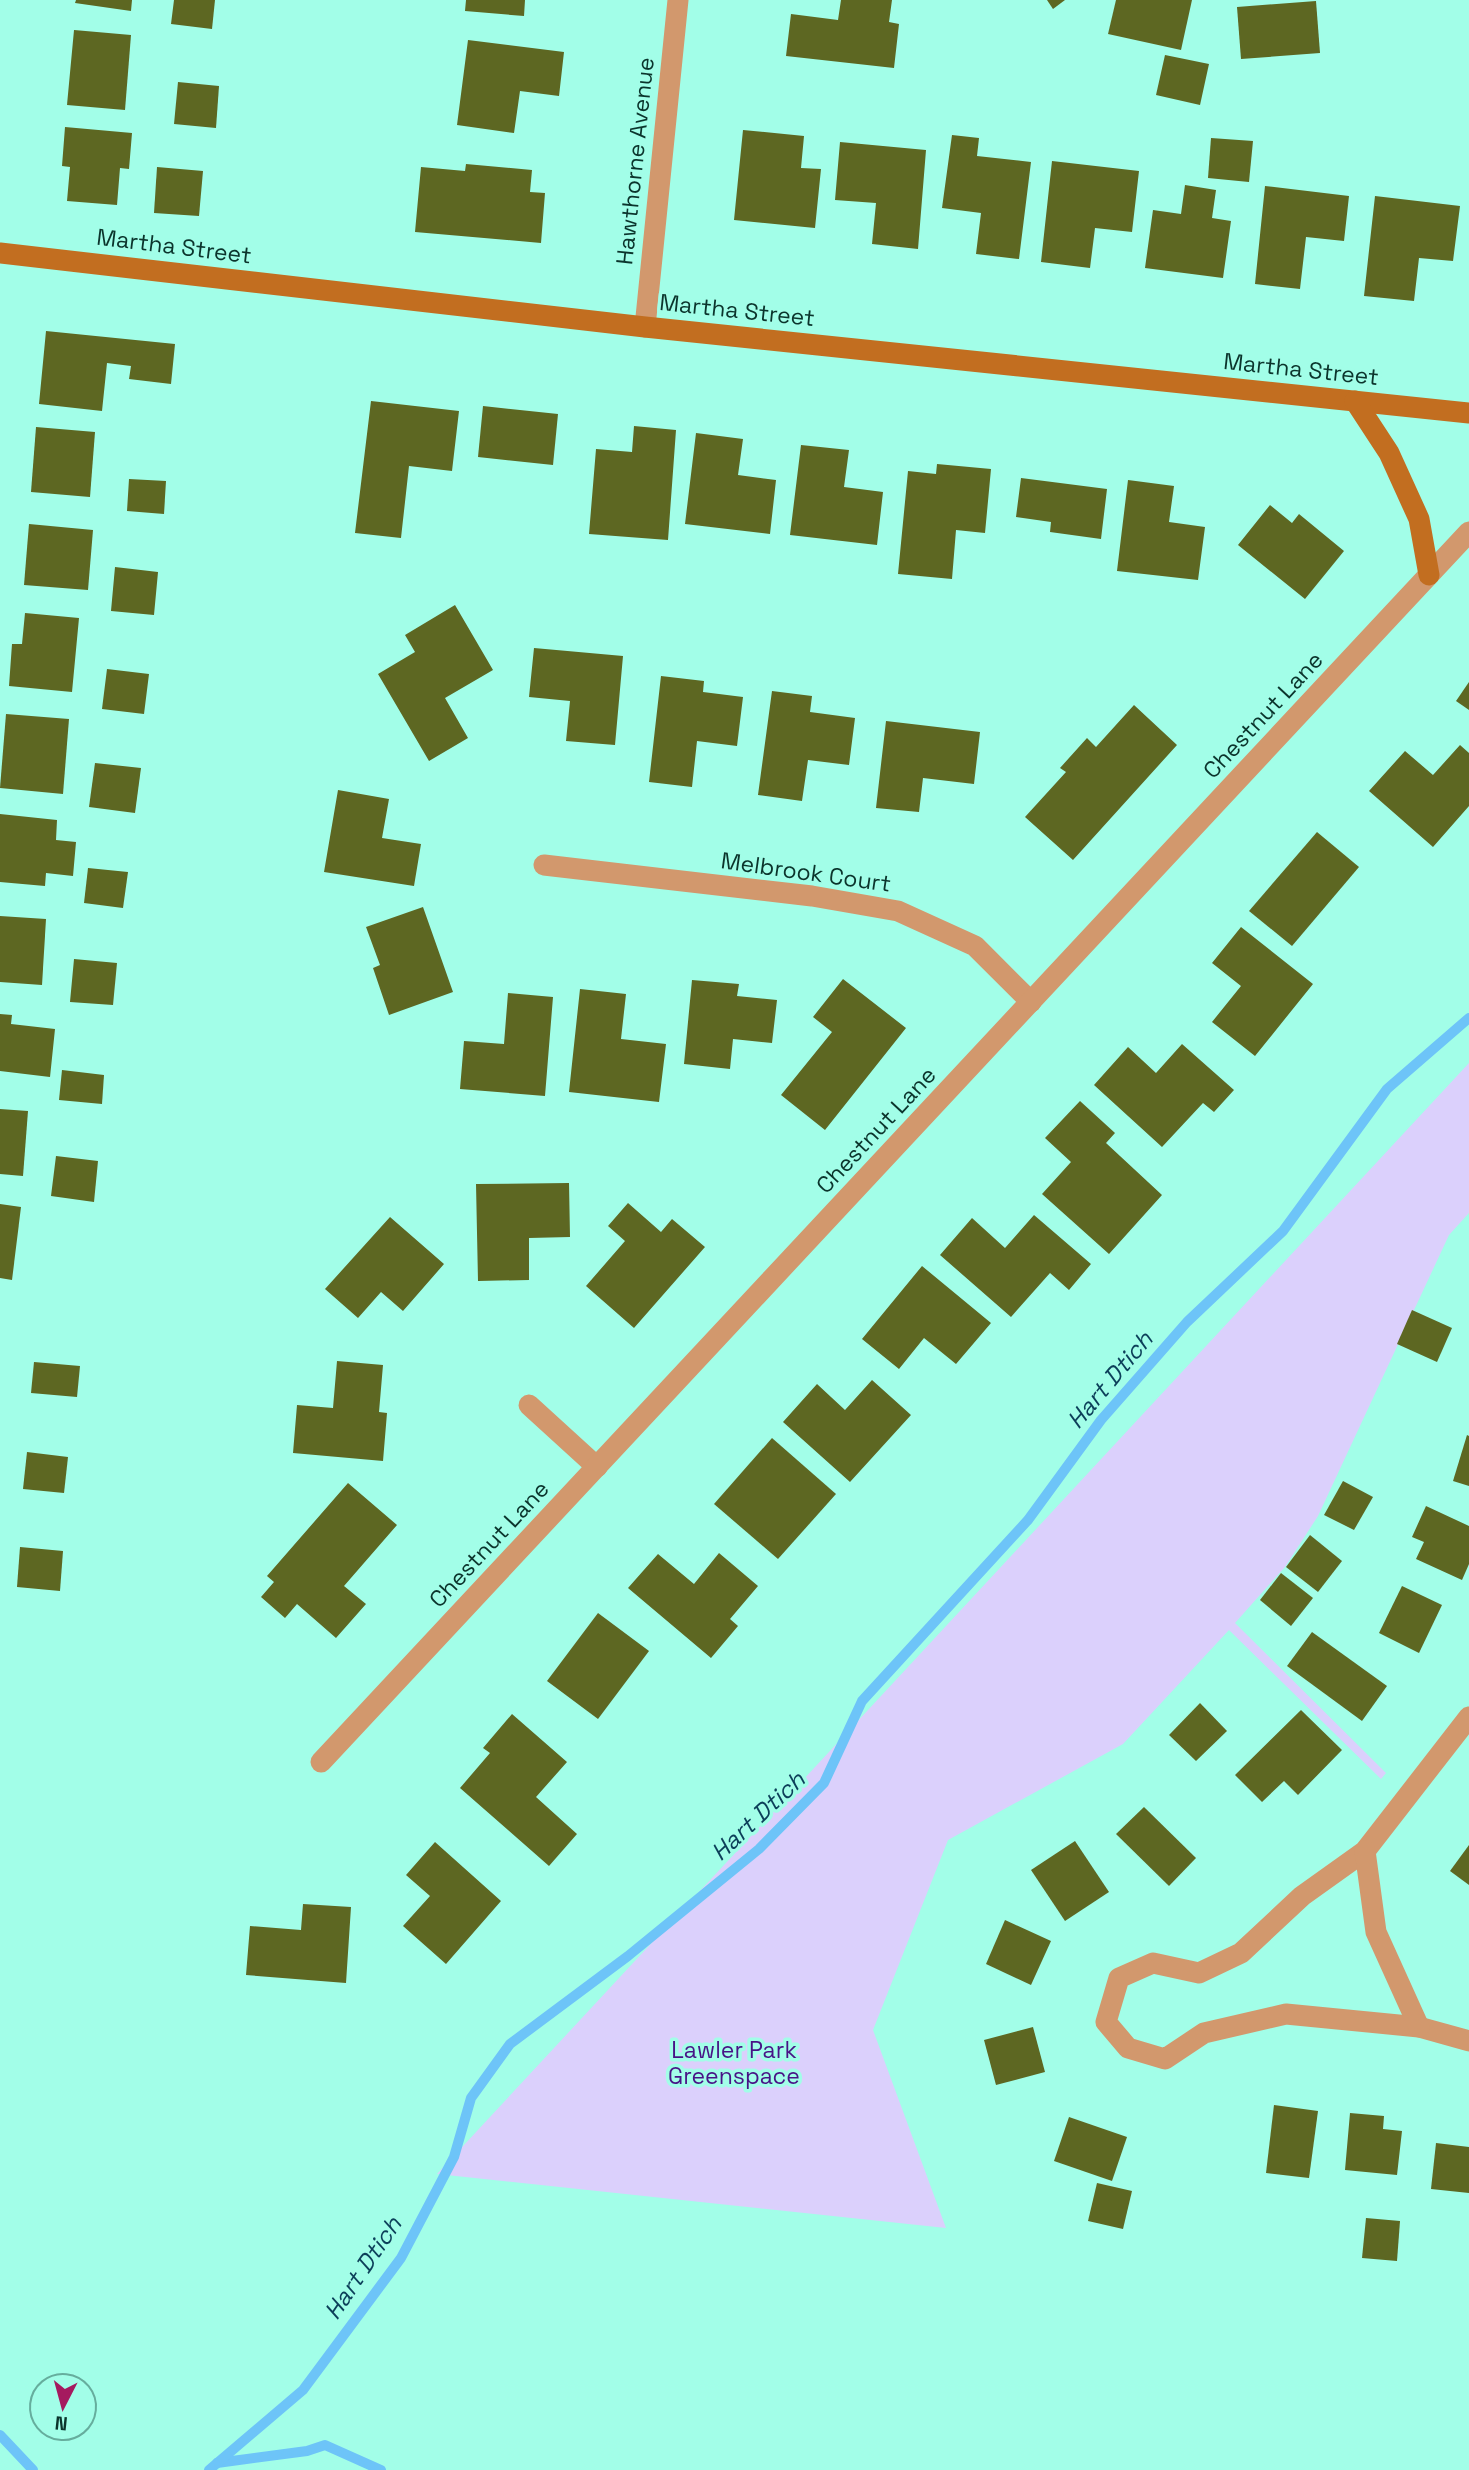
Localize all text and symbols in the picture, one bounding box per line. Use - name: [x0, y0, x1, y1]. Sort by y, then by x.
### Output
- street label: Hawthorne Avenue: [609, 56, 661, 266]
- street label: Martha Street: [95, 222, 253, 270]
- street label: Martha Street: [658, 287, 816, 333]
- street label: Martha Street: [1222, 346, 1380, 392]
- street label: Chestnut Lane: [1196, 645, 1330, 785]
- street label: Melbrook Court: [719, 845, 893, 899]
- street label: Chestnut Lane: [809, 1060, 943, 1200]
- water label: Hart Dtich: [1060, 1324, 1160, 1435]
- street label: Chestnut Lane: [422, 1474, 556, 1614]
- water label: Hart Dtich: [704, 1763, 812, 1867]
- park label: Lawler Park Greenspace: [668, 2035, 800, 2091]
- water label: Hart Dtich: [317, 2209, 409, 2325]
- north arrow: [28, 2372, 98, 2442]
- text: N: [54, 2410, 69, 2437]

